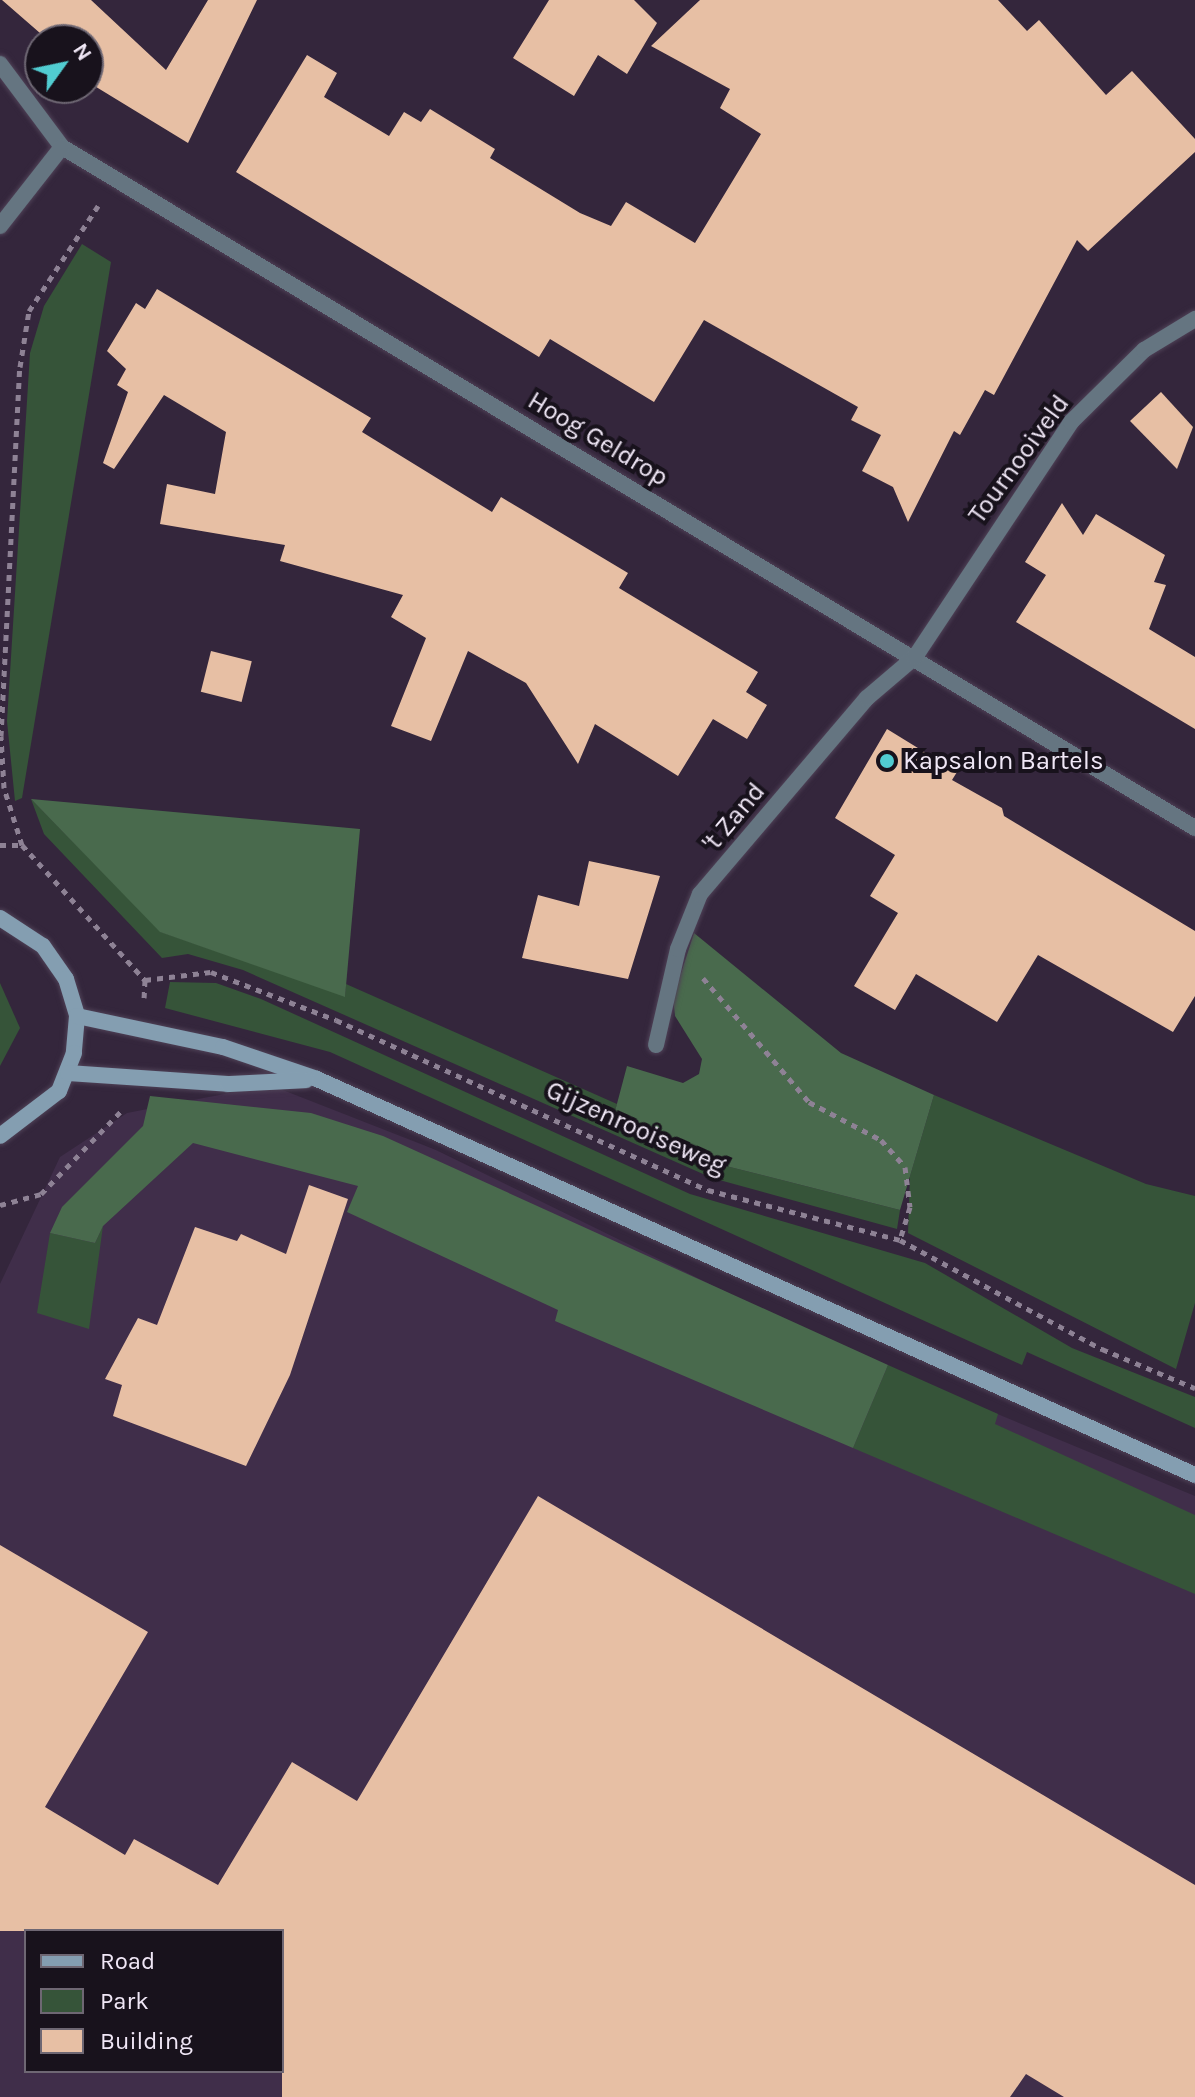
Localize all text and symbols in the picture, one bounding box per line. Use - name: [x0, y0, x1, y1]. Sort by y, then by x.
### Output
- north arrow: [24, 24, 104, 104]
- text: N: [67, 38, 98, 66]
- street label: Hoog Geldrop: [522, 385, 674, 493]
- street label: Tournooiveld: [962, 389, 1076, 529]
- place label: Kapsalon Bartels: [903, 745, 1104, 777]
- marker: Kapsalon Bartels: [878, 752, 896, 770]
- street label: 't Zand: [696, 776, 772, 858]
- street label: Gijzenrooiseweg: [541, 1074, 731, 1182]
- legend: [24, 1929, 284, 2073]
- text: Road: [100, 1947, 155, 1975]
- text: Park: [100, 1987, 149, 2015]
- text: Building: [100, 2027, 193, 2055]

